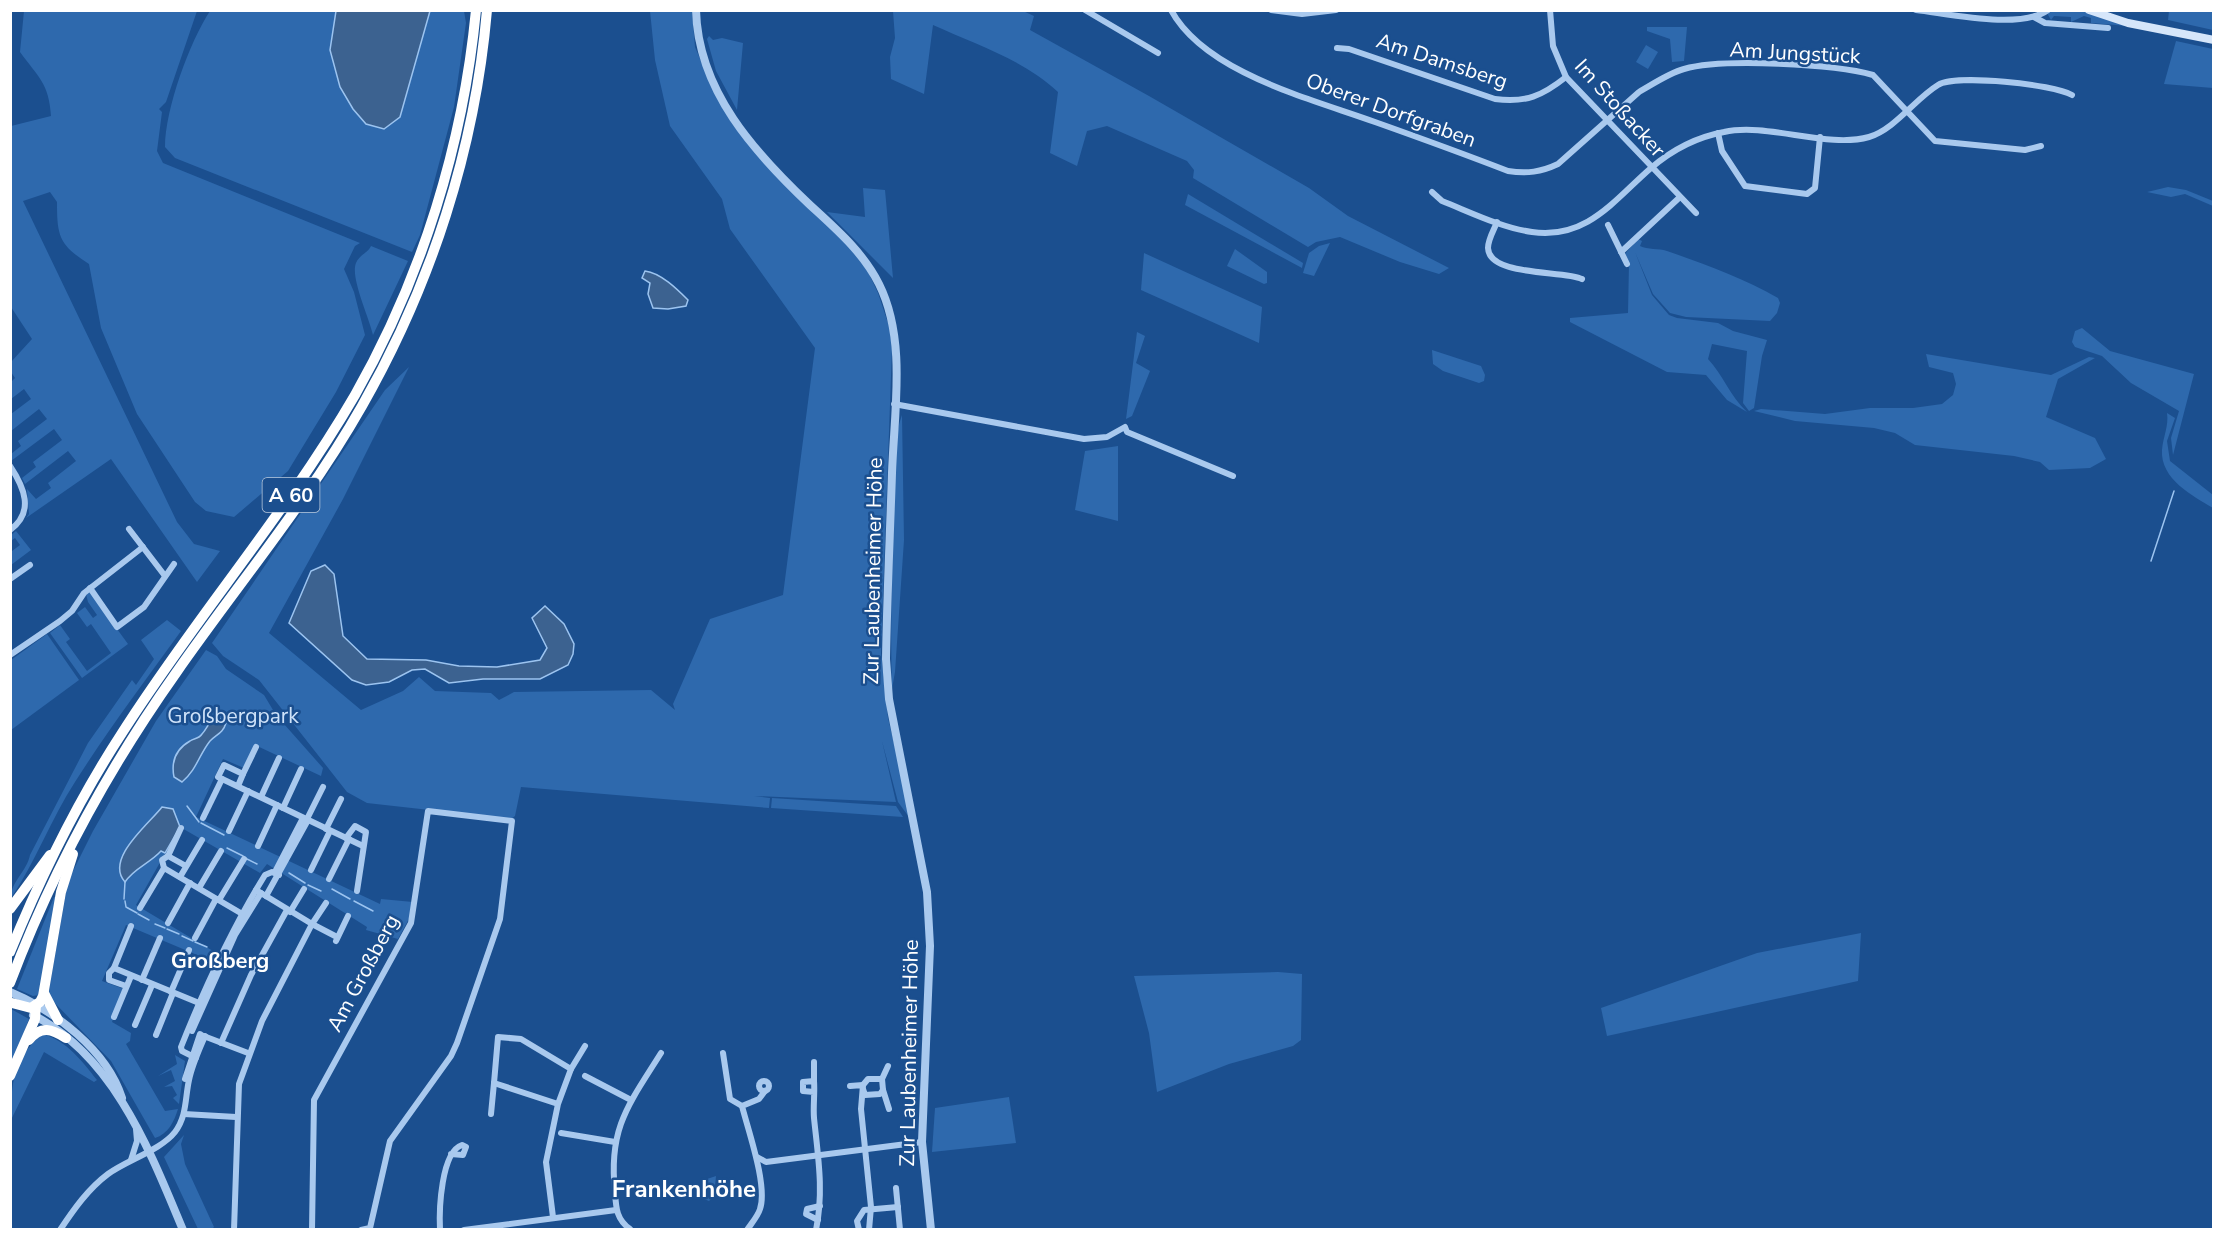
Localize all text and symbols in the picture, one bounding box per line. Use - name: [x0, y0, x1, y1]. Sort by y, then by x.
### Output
- street label: Am Damsberg: [1373, 27, 1511, 95]
- street label: Am Jungstück: [1729, 36, 1862, 70]
- street label: Im Stoßacker: [1568, 53, 1672, 164]
- street label: Oberer Dorfgraben: [1302, 66, 1480, 154]
- street label: Zur Laubenheimer Höhe: [857, 457, 889, 685]
- road number: A 60: [262, 478, 320, 512]
- park label: Großbergpark: [167, 702, 299, 730]
- street label: Am Großberg: [320, 909, 406, 1037]
- street label: Zur Laubenheimer Höhe: [893, 939, 925, 1167]
- district label: Großberg: [171, 946, 269, 976]
- district label: Frankenhöhe: [612, 1173, 756, 1205]

